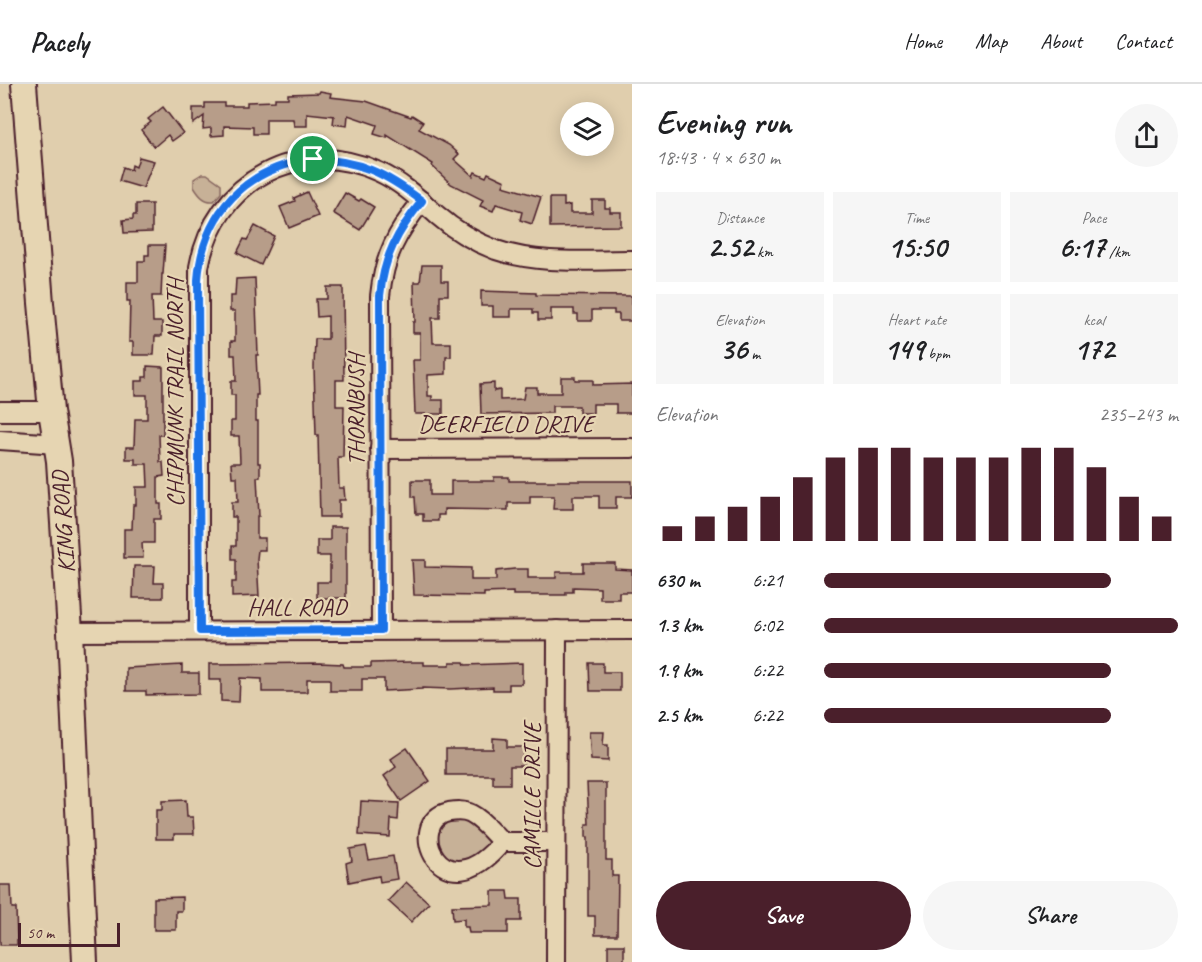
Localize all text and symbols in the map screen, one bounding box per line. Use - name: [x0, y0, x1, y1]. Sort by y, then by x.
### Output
- text: Pacely: [30, 24, 89, 59]
- text: Home: [904, 28, 942, 54]
- text: Map: [975, 28, 1007, 54]
- text: About: [1040, 28, 1082, 54]
- text: Contact: [1115, 28, 1172, 54]
- text: Evening run: [656, 101, 791, 143]
- map controls: [560, 102, 614, 156]
- button: layers: [560, 102, 614, 156]
- button: share: [1115, 104, 1178, 167]
- pin: [287, 133, 338, 184]
- icon: arrive: [296, 142, 329, 175]
- text: 18:43 · 4 × 630 m: [656, 145, 780, 170]
- text: Distance: [716, 208, 764, 228]
- text: Time: [905, 208, 929, 228]
- text: Pace: [1082, 208, 1106, 228]
- text: 2.52: [707, 228, 753, 266]
- text: 15:50: [888, 228, 946, 266]
- text: 6:17: [1058, 228, 1105, 266]
- text: km: [753, 242, 773, 262]
- text: /km: [1105, 242, 1130, 262]
- street label: CHIPMUNK TRAIL NORTH: [160, 275, 190, 507]
- text: Elevation: [715, 310, 765, 330]
- text: Heart rate: [888, 310, 946, 330]
- text: kcal: [1083, 310, 1105, 330]
- text: 36: [720, 330, 747, 368]
- text: 149: [884, 330, 924, 368]
- text: 172: [1074, 330, 1114, 368]
- text: m: [747, 344, 760, 364]
- text: bpm: [924, 344, 950, 364]
- street label: THORNBUSH: [341, 350, 371, 466]
- text: Elevation: [656, 402, 718, 427]
- text: 235–243 m: [1099, 402, 1178, 427]
- street label: DEERFIELD DRIVE: [418, 409, 597, 439]
- street label: KING ROAD: [44, 468, 82, 574]
- text: 630 m: [656, 568, 700, 593]
- text: 6:21: [752, 568, 783, 593]
- street label: HALL ROAD: [247, 592, 349, 622]
- text: 1.3 km: [656, 613, 703, 638]
- text: 6:02: [752, 613, 783, 638]
- text: 1.9 km: [656, 658, 702, 683]
- text: 6:22: [752, 658, 783, 683]
- text: 2.5 km: [656, 703, 702, 728]
- text: 6:22: [752, 703, 783, 728]
- street label: CAMILLE DRIVE: [517, 719, 547, 870]
- button: Save: [656, 881, 911, 950]
- button: Share: [923, 881, 1178, 950]
- scale bar: [18, 920, 120, 948]
- text: 50 m: [27, 923, 54, 943]

